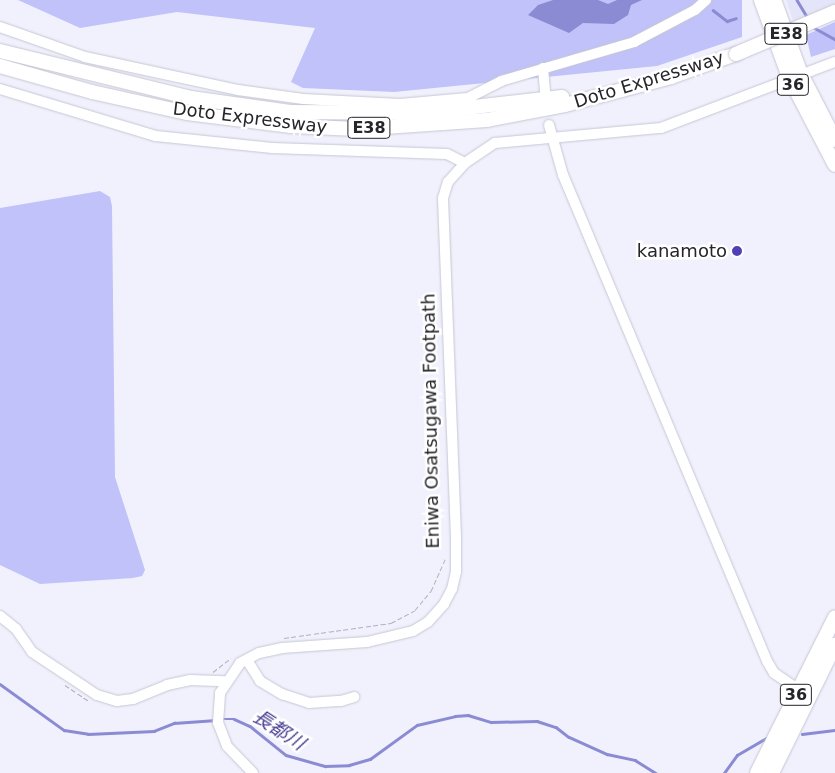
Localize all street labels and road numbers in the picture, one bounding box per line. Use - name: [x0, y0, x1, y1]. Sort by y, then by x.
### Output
- road number: E38: [764, 20, 808, 48]
- street label: Doto Expressway: [572, 47, 726, 113]
- road number: 36: [777, 72, 809, 98]
- street label: Doto Expressway: [172, 98, 328, 138]
- road number: E38: [346, 115, 392, 142]
- street label: Eniwa Osatsugawa Footpath: [418, 293, 444, 549]
- road number: 36: [780, 682, 812, 708]

